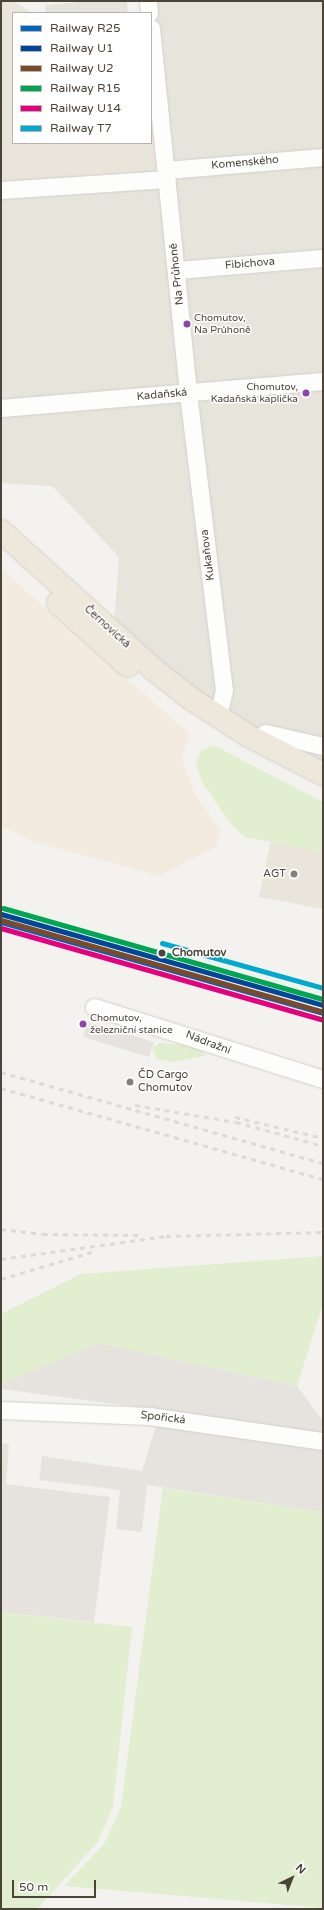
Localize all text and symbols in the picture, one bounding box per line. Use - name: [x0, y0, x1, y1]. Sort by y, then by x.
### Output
- legend: [12, 12, 152, 144]
- text: Railway R25: [50, 21, 121, 35]
- text: Railway U1: [50, 41, 114, 55]
- text: Railway U2: [50, 61, 114, 75]
- text: Railway R15: [50, 81, 121, 95]
- text: Railway U14: [50, 101, 121, 115]
- text: Railway T7: [50, 121, 112, 135]
- street label: Komenského: [211, 153, 279, 173]
- street label: Na Průhoně: [167, 242, 187, 306]
- street label: Fibichova: [224, 255, 276, 273]
- place label: Chomutov, Na Průhoně: [194, 312, 251, 336]
- marker: Chomutov, Na Průhoně: [182, 319, 192, 329]
- place label: Chomutov, Kadaňská kaplička: [211, 381, 298, 404]
- street label: Kadaňská: [136, 386, 188, 404]
- marker: Chomutov, Kadaňská kaplička: [301, 388, 311, 398]
- street label: Kukaňova: [198, 529, 218, 581]
- street label: Černovická: [81, 603, 133, 651]
- place label: AGT: [263, 867, 286, 881]
- marker: AGT: [289, 869, 299, 879]
- marker: Chomutov: [155, 946, 169, 960]
- place label: Chomutov: [172, 946, 226, 960]
- place label: Chomutov, železniční stanice: [90, 1012, 173, 1036]
- marker: Chomutov, železniční stanice: [78, 1019, 88, 1029]
- street label: Nádražní: [184, 1028, 232, 1058]
- place label: ČD Cargo Chomutov: [138, 1069, 192, 1095]
- marker: ČD Cargo Chomutov: [125, 1077, 135, 1087]
- street label: Spořická: [140, 1409, 186, 1427]
- north arrow: [272, 1858, 312, 1898]
- text: N: [293, 1861, 308, 1877]
- scale bar: [14, 1872, 98, 1898]
- text: 50 m: [19, 1880, 48, 1894]

